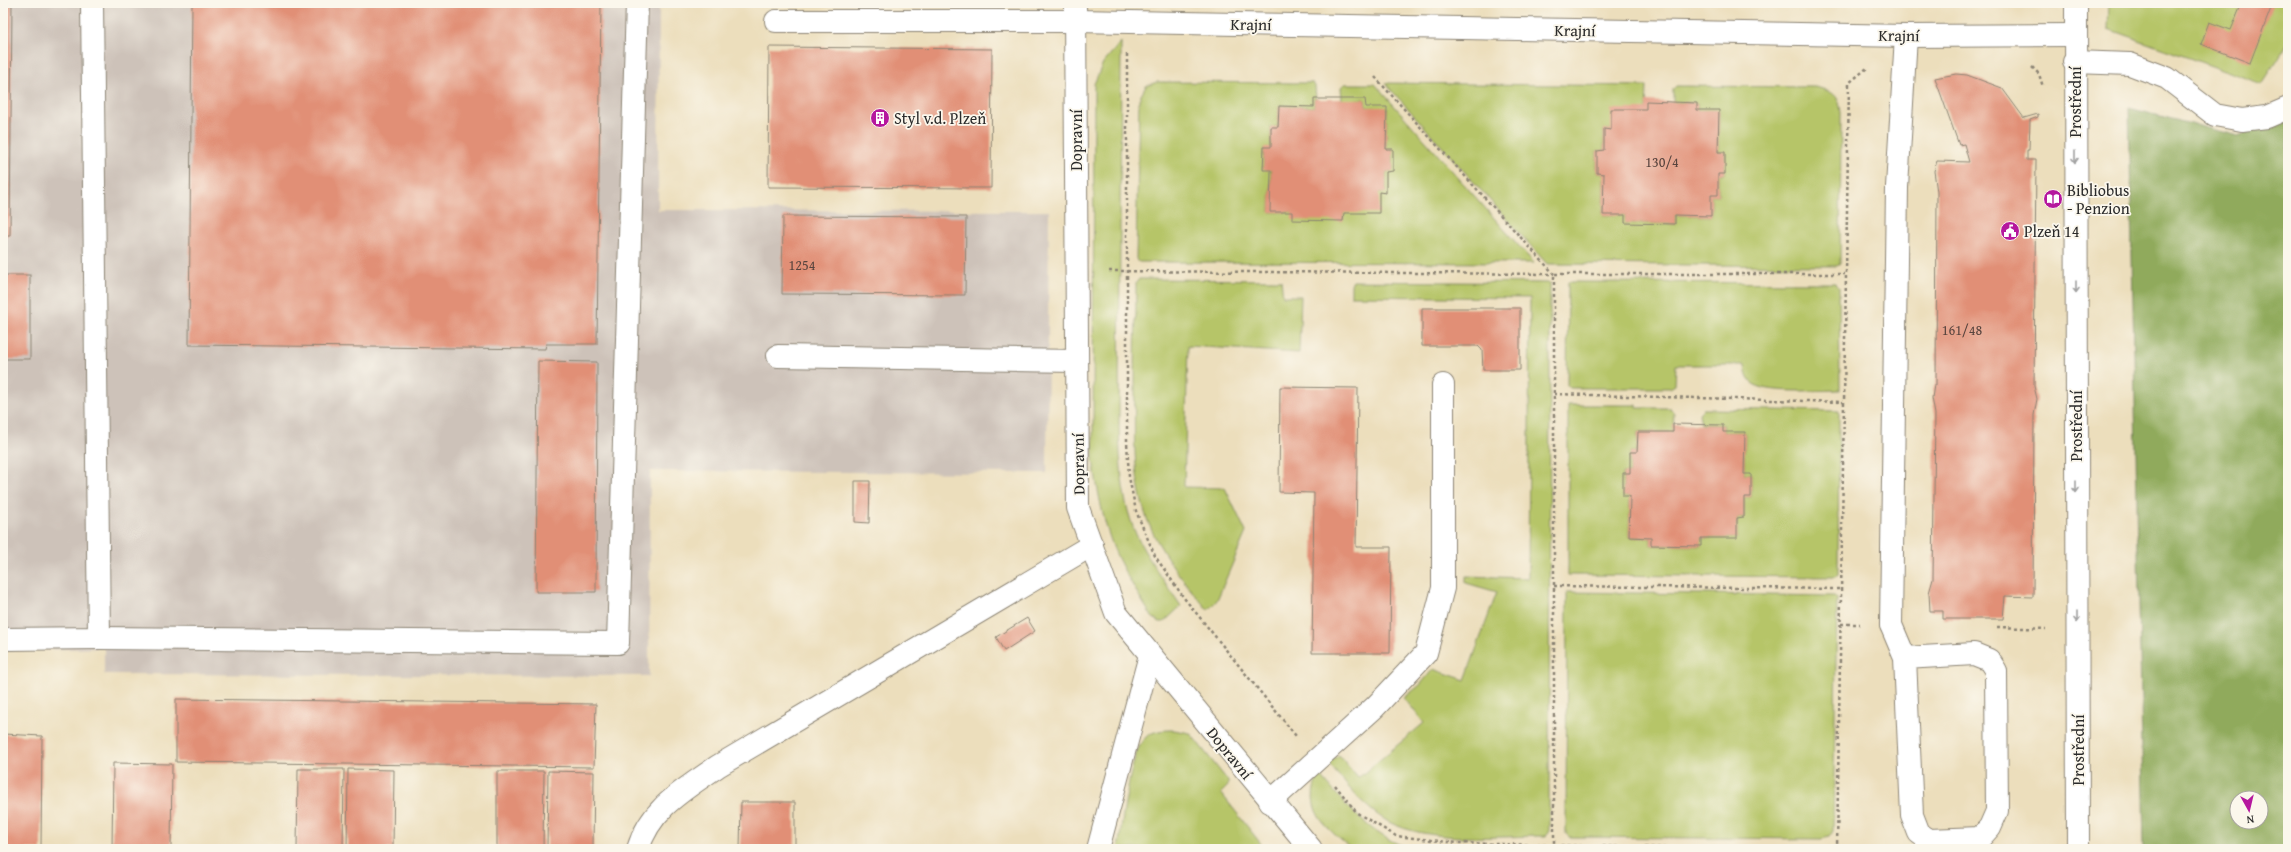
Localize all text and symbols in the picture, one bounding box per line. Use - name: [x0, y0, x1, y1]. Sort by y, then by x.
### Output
- street label: Krajní: [1230, 12, 1272, 36]
- street label: Krajní: [1554, 18, 1596, 42]
- street label: Krajní: [1878, 23, 1920, 47]
- street label: Prostřední: [2063, 66, 2087, 138]
- place label: Styl v.d. Plzeň: [894, 106, 986, 130]
- building icon: Styl v.d. Plzeň: [869, 107, 891, 129]
- street label: Dopravní: [1064, 109, 1088, 171]
- one-way arrow: [2071, 150, 2079, 163]
- house number: 130/4: [1645, 152, 1679, 172]
- place label: Bibliobus - Penzion: [2067, 178, 2130, 220]
- library icon: Bibliobus - Penzion: [2042, 188, 2064, 210]
- place label: Plzeň 14: [2024, 219, 2080, 243]
- public building icon: Plzeň 14: [1999, 220, 2021, 242]
- house number: 1254: [789, 255, 816, 275]
- one-way arrow: [2072, 280, 2080, 293]
- house number: 161/48: [1942, 320, 1982, 340]
- street label: Prostřední: [2064, 390, 2088, 462]
- street label: Dopravní: [1065, 432, 1091, 495]
- one-way arrow: [2073, 480, 2080, 493]
- one-way arrow: [2073, 610, 2081, 623]
- street label: Prostřední: [2066, 714, 2090, 786]
- street label: Dopravní: [1201, 721, 1259, 785]
- north arrow: [2229, 790, 2269, 830]
- text: N: [2245, 811, 2255, 828]

